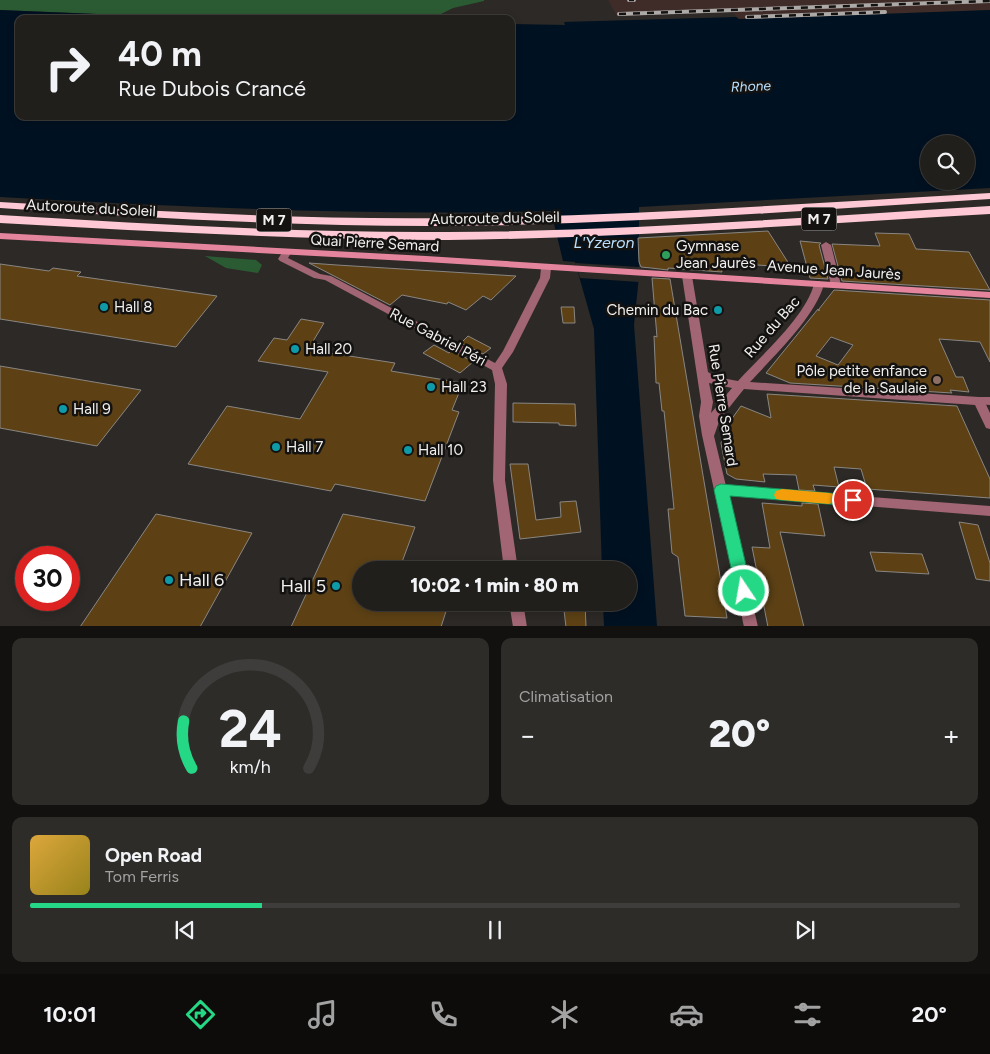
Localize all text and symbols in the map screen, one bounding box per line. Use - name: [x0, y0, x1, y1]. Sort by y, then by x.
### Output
- text: 40 m: [118, 33, 202, 75]
- icon: right: [35, 35, 100, 100]
- text: Rue Dubois Crancé: [118, 75, 306, 102]
- water label: Rhone: [731, 77, 772, 96]
- map controls: [920, 135, 975, 190]
- button: search: [920, 135, 975, 190]
- street label: Autoroute du Soleil: [26, 196, 156, 220]
- road number: M 7: [256, 208, 292, 232]
- street label: Autoroute du Soleil: [430, 208, 560, 228]
- road number: M 7: [802, 208, 836, 230]
- street label: Quai Pierre Semard: [310, 231, 440, 255]
- water label: L'Yzeron: [574, 233, 635, 252]
- place label: Gymnase Jean Jaurès: [676, 237, 756, 272]
- marker: Gymnase Jean Jaurès: [660, 249, 672, 261]
- street label: Avenue Jean Jaurès: [766, 256, 902, 284]
- street label: Rue du Bac: [740, 293, 804, 361]
- place label: Hall 8: [114, 298, 152, 316]
- marker: Hall 8: [98, 301, 110, 313]
- place label: Chemin du Bac: [607, 301, 708, 319]
- street label: Rue Gabriel Péri: [387, 304, 489, 370]
- marker: Chemin du Bac: [712, 304, 724, 316]
- place label: Hall 20: [305, 340, 352, 358]
- street label: Rue Pierre Semard: [704, 342, 742, 468]
- marker: Hall 20: [289, 343, 301, 355]
- place label: Pôle petite enfance de la Saulaie: [796, 362, 927, 397]
- marker: Pôle petite enfance de la Saulaie: [931, 374, 943, 386]
- place label: Hall 23: [441, 378, 487, 396]
- marker: Hall 23: [425, 381, 437, 393]
- place label: Hall 9: [73, 400, 111, 418]
- marker: Hall 9: [57, 403, 69, 415]
- place label: Hall 7: [286, 438, 323, 456]
- marker: Hall 7: [270, 441, 282, 453]
- place label: Hall 10: [418, 441, 463, 459]
- marker: Hall 10: [402, 444, 414, 456]
- pin: [832, 479, 874, 521]
- icon: arrive: [839, 486, 867, 514]
- speed limit sign: 30: [15, 546, 80, 611]
- position arrow: [717, 564, 769, 616]
- place label: Hall 6: [179, 569, 224, 591]
- marker: Hall 6: [163, 574, 175, 586]
- text: 10:02 · 1 min · 80 m: [410, 574, 579, 597]
- place label: Hall 5: [281, 575, 326, 597]
- marker: Hall 5: [330, 580, 342, 592]
- text: Climatisation: [519, 687, 613, 706]
- text: 24: [219, 698, 282, 760]
- text: 20°: [709, 711, 770, 757]
- text: −: [519, 718, 536, 752]
- text: +: [943, 718, 960, 752]
- text: km/h: [230, 756, 271, 777]
- text: Open Road: [105, 844, 202, 867]
- text: Tom Ferris: [105, 867, 179, 886]
- icon: previous: [171, 916, 199, 944]
- icon: pause: [481, 916, 509, 944]
- icon: next: [791, 916, 819, 944]
- icon: directions: [183, 997, 218, 1032]
- icon: music: [305, 997, 340, 1032]
- icon: phone: [426, 997, 461, 1032]
- icon: climate: [547, 997, 582, 1032]
- icon: car: [669, 997, 704, 1032]
- icon: filters: [790, 997, 825, 1032]
- text: 10:01: [43, 1001, 97, 1028]
- text: 20°: [911, 1001, 947, 1028]

